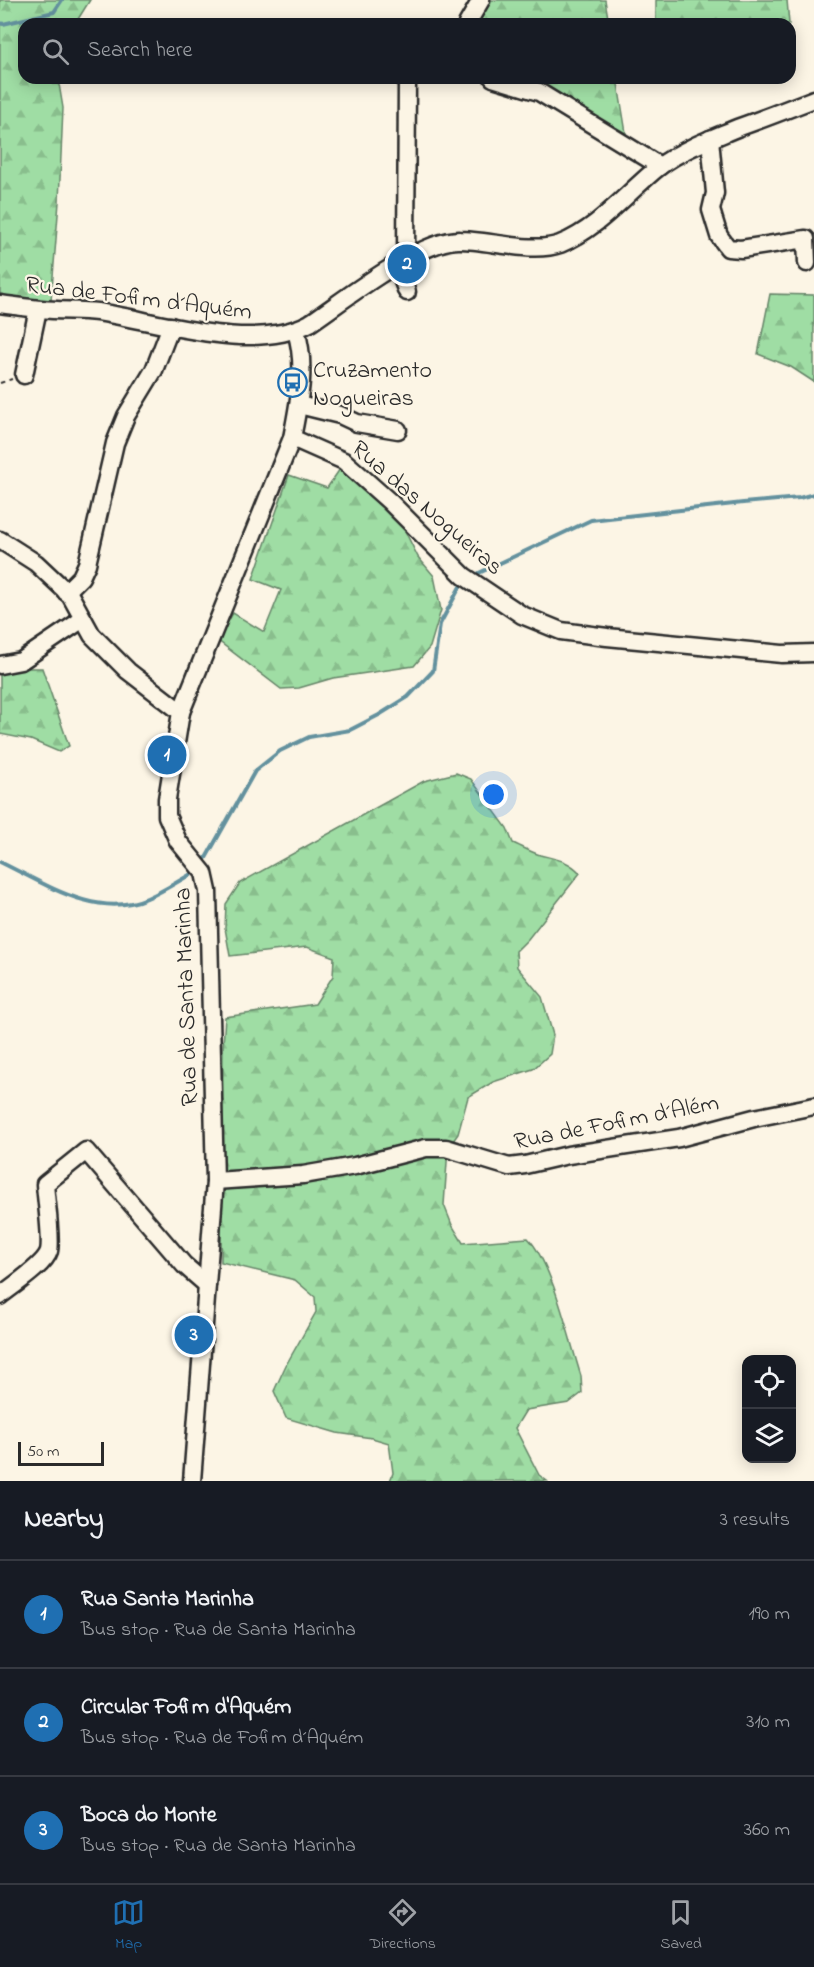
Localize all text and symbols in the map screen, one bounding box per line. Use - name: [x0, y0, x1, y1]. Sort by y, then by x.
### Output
- search box: [18, 18, 796, 84]
- icon: search: [39, 35, 72, 68]
- text: Search here: [87, 35, 192, 67]
- pin: 2: [388, 242, 426, 286]
- street label: Rua de Fofim d´Aquém: [24, 268, 254, 331]
- place label: Cruzamento Nogueiras: [313, 354, 432, 417]
- bus stop icon: Cruzamento Nogueiras: [276, 367, 308, 399]
- street label: Rua das Nogueiras: [343, 433, 510, 585]
- pin: 1: [148, 732, 186, 777]
- your location: [479, 780, 508, 809]
- street label: Rua de Santa Marinha: [166, 887, 209, 1107]
- street label: Rua de Fofim d´Além: [511, 1086, 722, 1160]
- pin: 3: [174, 1312, 214, 1358]
- map controls: [742, 1355, 796, 1463]
- button: locate: [742, 1355, 796, 1409]
- button: layers: [742, 1409, 796, 1463]
- scale bar: [18, 1439, 104, 1466]
- text: 50 m: [27, 1440, 59, 1464]
- text: Nearby: [24, 1501, 103, 1539]
- text: 3 results: [720, 1506, 790, 1535]
- text: Rua Santa Marinha: [81, 1584, 254, 1616]
- text: 1: [40, 1600, 47, 1629]
- text: 190 m: [748, 1600, 790, 1629]
- text: Bus stop · Rua de Santa Marinha: [81, 1616, 356, 1645]
- text: Circular Fofim d'Aquém: [81, 1692, 291, 1724]
- text: 2: [39, 1708, 48, 1737]
- text: 310 m: [746, 1708, 790, 1737]
- text: Bus stop · Rua de Fofim d´Aquém: [81, 1724, 363, 1753]
- text: Boca do Monte: [81, 1800, 217, 1832]
- text: 3: [39, 1816, 48, 1845]
- text: 360 m: [744, 1816, 790, 1845]
- text: Bus stop · Rua de Santa Marinha: [81, 1832, 356, 1861]
- tab: Map: [112, 1896, 145, 1956]
- tab: Directions: [369, 1896, 436, 1956]
- tab: Saved: [660, 1896, 702, 1956]

